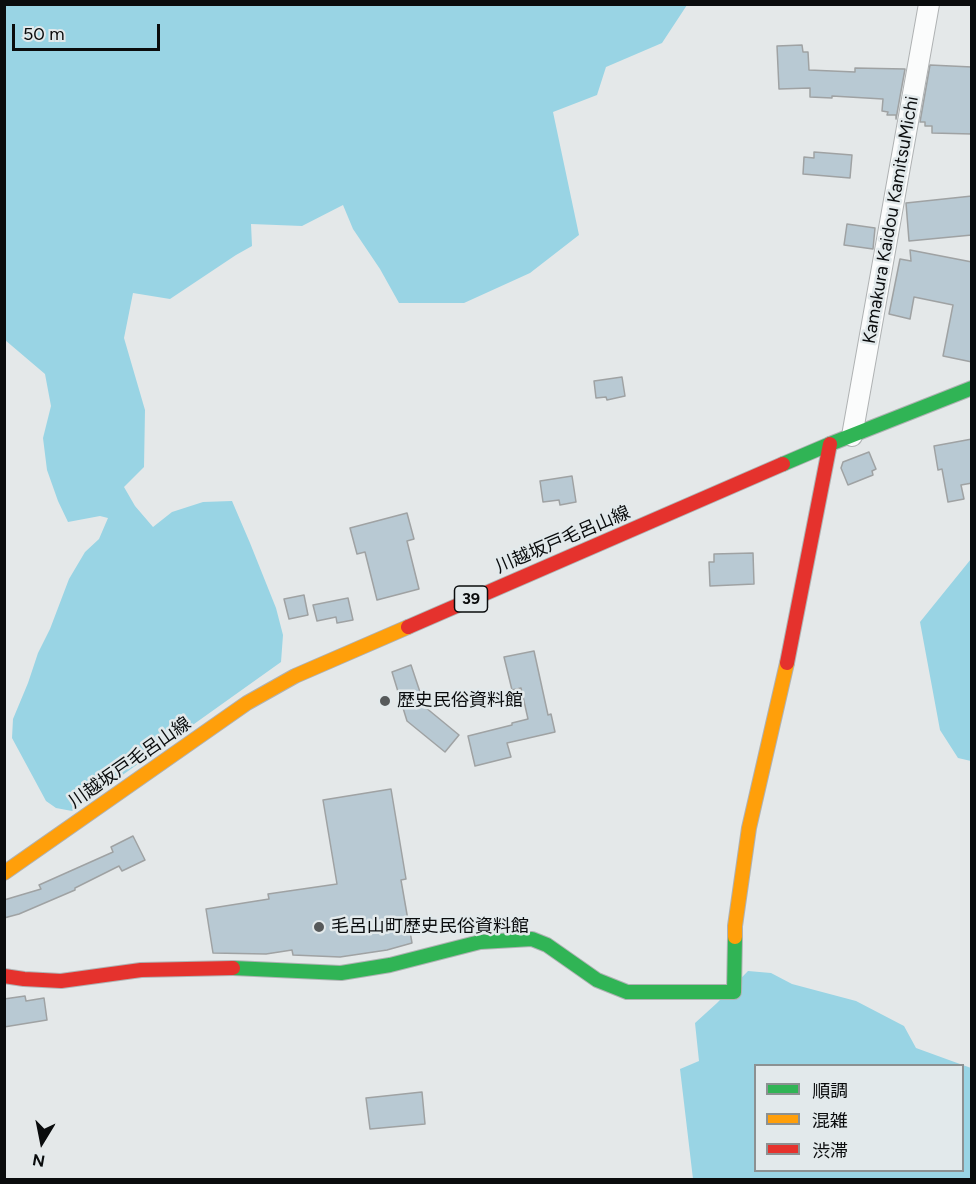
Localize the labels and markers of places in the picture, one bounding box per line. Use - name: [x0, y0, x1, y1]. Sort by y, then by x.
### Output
- place label: 歴史民俗資料館: [397, 690, 523, 712]
- marker: 歴史民俗資料館: [378, 694, 392, 708]
- place label: 毛呂山町歴史民俗資料館: [331, 916, 529, 938]
- marker: 毛呂山町歴史民俗資料館: [312, 920, 326, 934]

